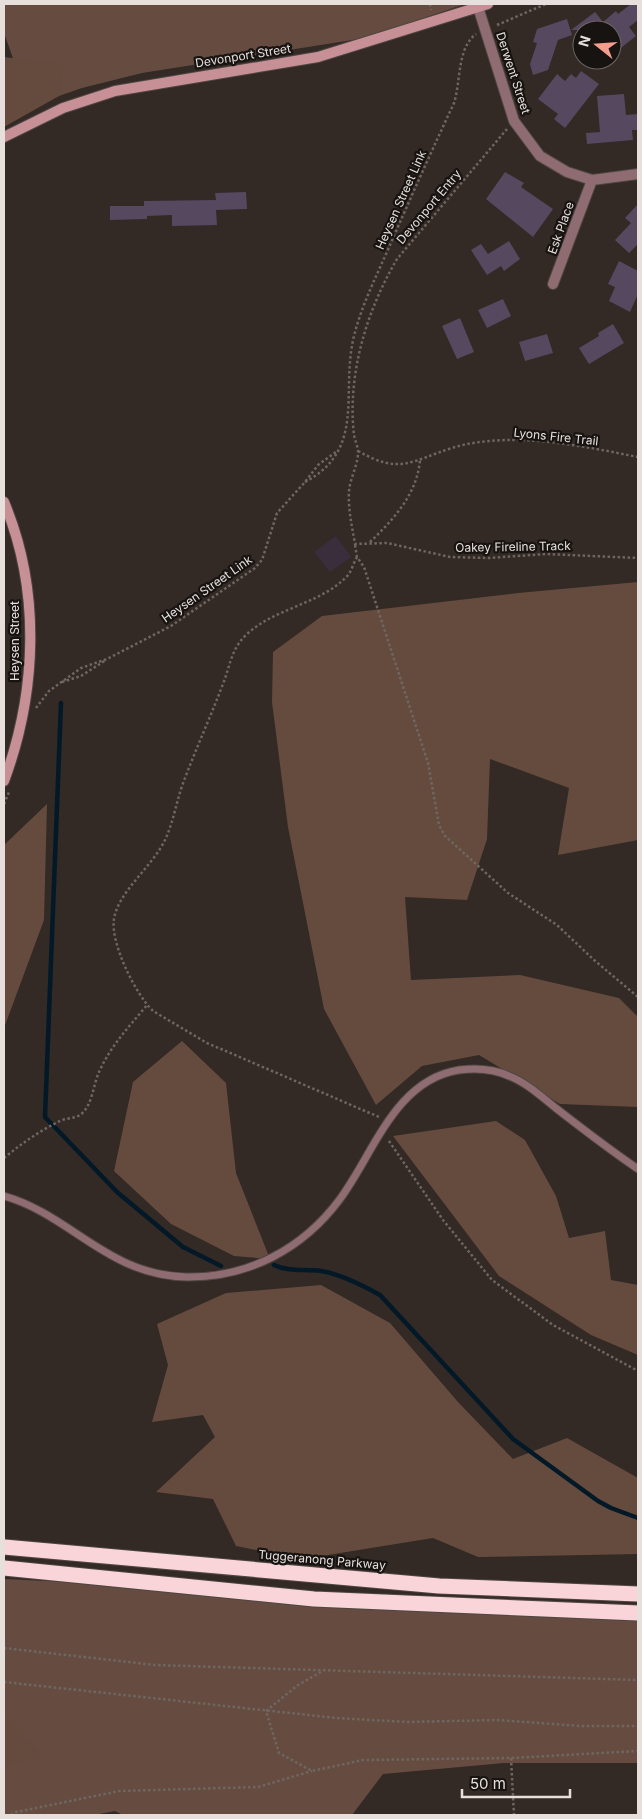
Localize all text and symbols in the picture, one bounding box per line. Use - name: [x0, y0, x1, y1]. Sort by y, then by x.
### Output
- north arrow: [572, 20, 622, 70]
- street label: Derwent Street: [493, 30, 534, 116]
- text: N: [574, 33, 594, 49]
- street label: Devonport Street: [194, 41, 292, 70]
- street label: Heysen Street Link: [372, 148, 429, 252]
- street label: Devonport Entry: [393, 166, 464, 247]
- street label: Esk Place: [544, 200, 577, 256]
- street label: Lyons Fire Trail: [513, 425, 599, 448]
- street label: Oakey Fireline Track: [455, 538, 571, 555]
- street label: Heysen Street Link: [159, 552, 255, 625]
- street label: Heysen Street: [7, 601, 22, 681]
- street label: Tuggeranong Parkway: [258, 1546, 387, 1573]
- scale bar: [462, 1766, 570, 1798]
- text: 50 m: [470, 1774, 506, 1793]

